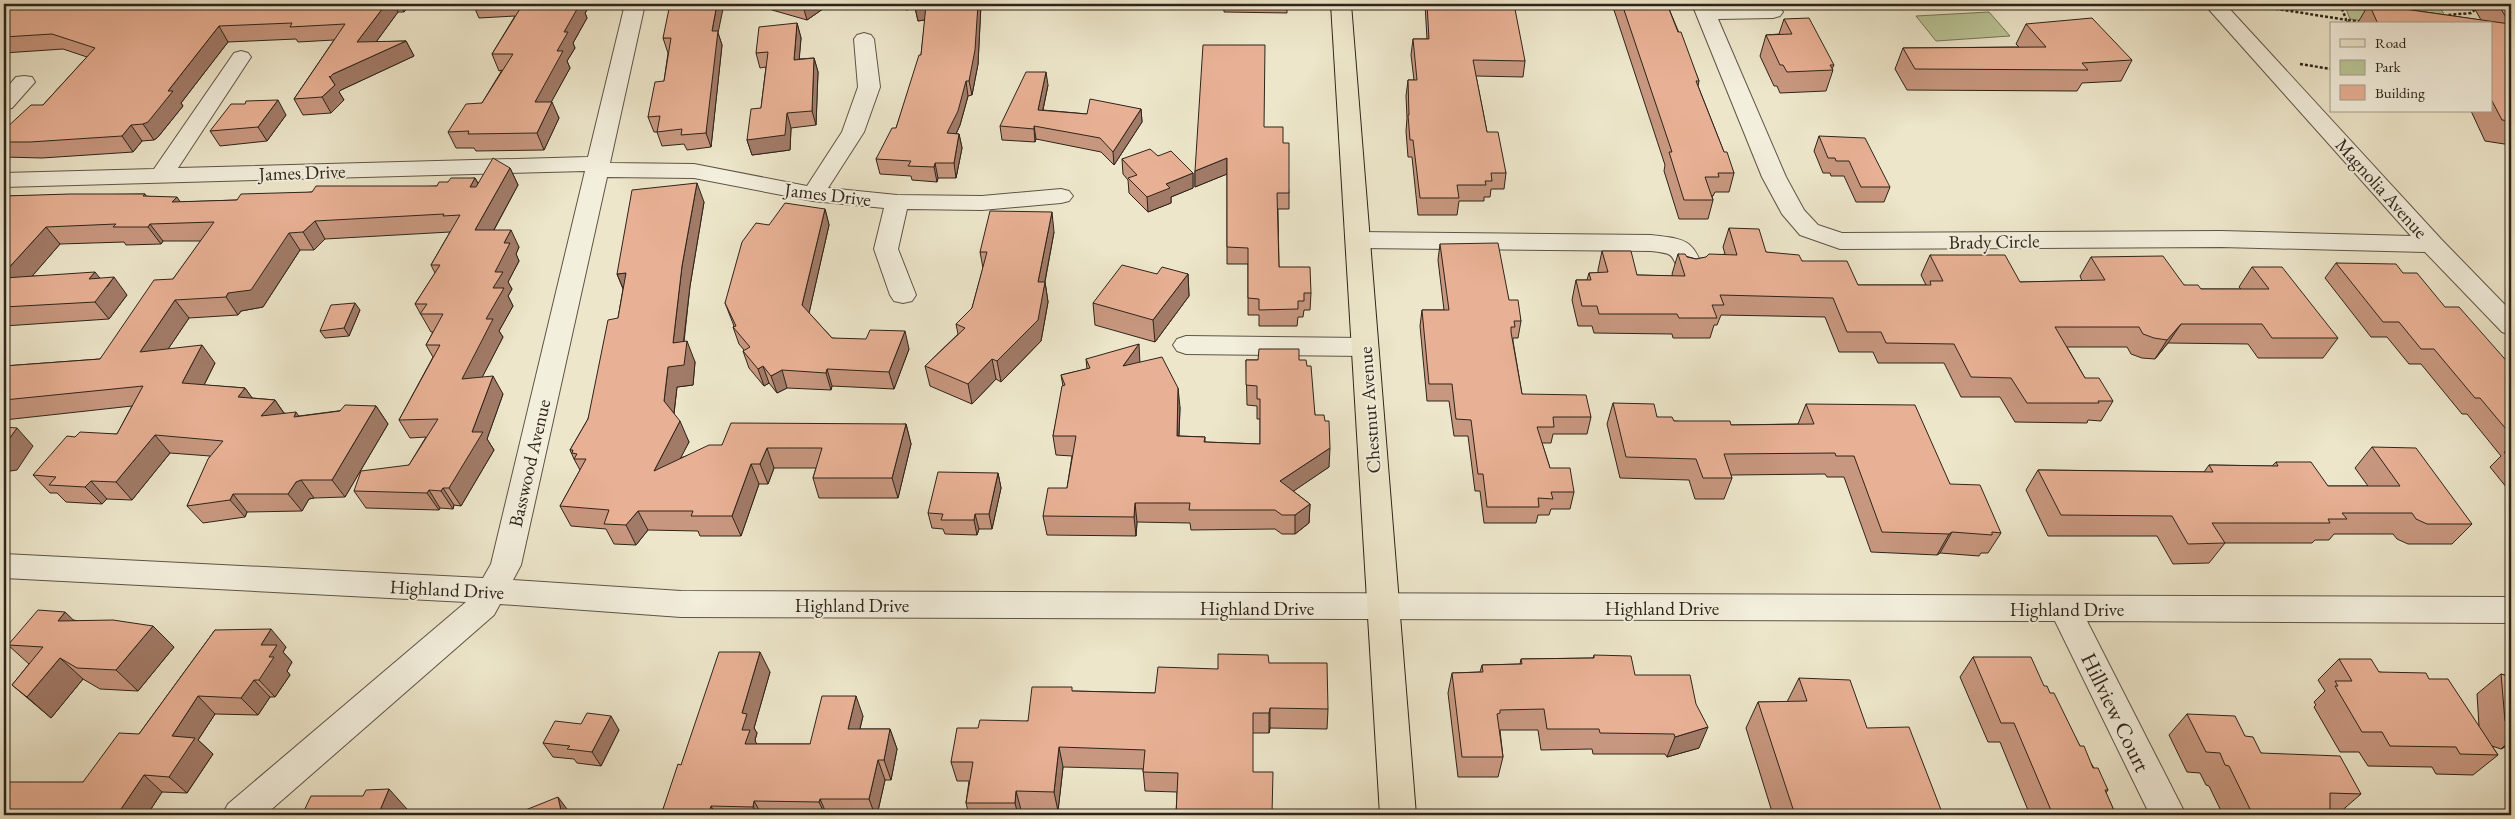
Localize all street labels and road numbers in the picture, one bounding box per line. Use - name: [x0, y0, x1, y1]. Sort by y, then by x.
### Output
- street label: Magnolia Avenue: [2330, 133, 2433, 244]
- street label: James Drive: [256, 158, 346, 187]
- street label: James Drive: [781, 177, 873, 212]
- street label: Brady Circle: [1948, 228, 2040, 255]
- street label: Chestnut Avenue: [1353, 346, 1386, 474]
- street label: Basswood Avenue: [503, 397, 556, 529]
- street label: Highland Drive: [389, 574, 505, 605]
- street label: Highland Drive: [795, 593, 909, 618]
- street label: Highland Drive: [1200, 596, 1314, 621]
- street label: Highland Drive: [1605, 596, 1719, 621]
- street label: Highland Drive: [2010, 597, 2124, 622]
- street label: Hillview Court: [2074, 648, 2157, 777]

